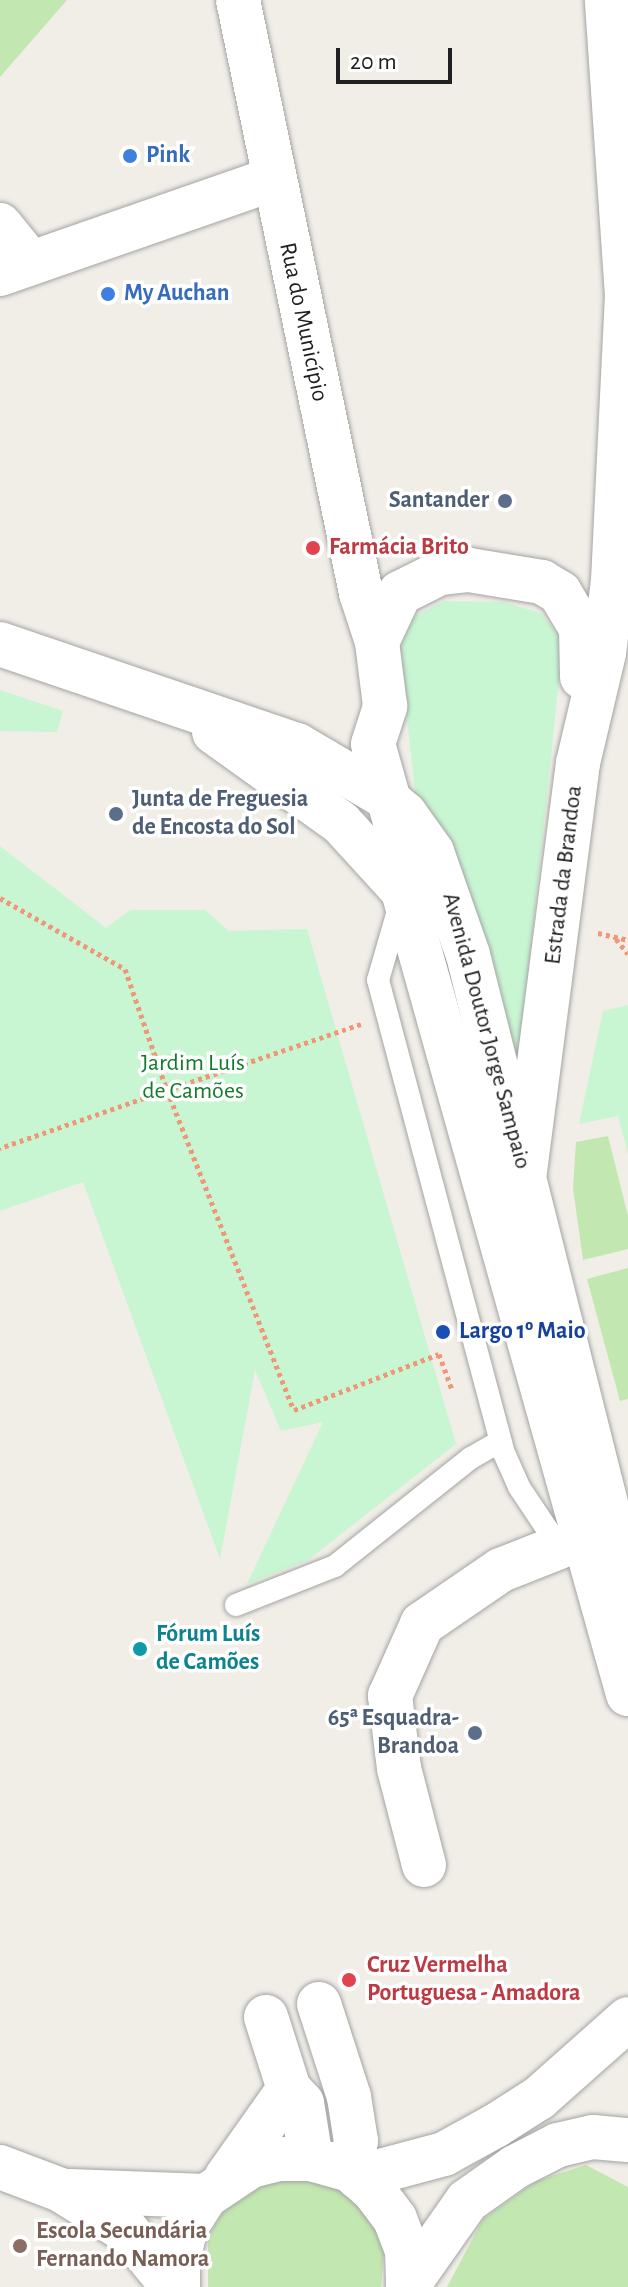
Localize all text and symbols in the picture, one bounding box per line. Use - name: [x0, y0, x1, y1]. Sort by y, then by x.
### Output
- scale bar: [340, 32, 456, 82]
- text: 20 m: [350, 50, 397, 74]
- place label: Pink: [146, 142, 190, 170]
- marker: Pink: [121, 147, 139, 165]
- street label: Rua do Município: [272, 240, 334, 404]
- place label: My Auchan: [124, 280, 230, 308]
- marker: My Auchan: [99, 285, 117, 303]
- place label: Santander: [389, 487, 489, 515]
- marker: Santander: [496, 492, 514, 510]
- place label: Farmácia Brito: [329, 534, 469, 562]
- marker: Farmácia Brito: [304, 539, 322, 557]
- street label: Estrada da Brandoa: [539, 784, 589, 966]
- place label: Junta de Freguesia de Encosta do Sol: [132, 786, 308, 842]
- marker: Junta de Freguesia de Encosta do Sol: [107, 805, 125, 823]
- street label: Avenida Doutor Jorge Sampaio: [435, 890, 537, 1172]
- park label: Jardim Luís de Camões: [141, 1050, 245, 1106]
- place label: Largo 1º Maio: [459, 1318, 586, 1346]
- marker: Largo 1º Maio: [434, 1323, 452, 1341]
- place label: Fórum Luís de Camões: [156, 1621, 260, 1677]
- marker: Fórum Luís de Camões: [131, 1640, 149, 1658]
- place label: 65ª Esquadra- Brandoa: [328, 1705, 459, 1761]
- marker: 65ª Esquadra- Brandoa: [466, 1724, 484, 1742]
- place label: Cruz Vermelha Portuguesa - Amadora: [367, 1952, 581, 2008]
- marker: Cruz Vermelha Portuguesa - Amadora: [338, 1969, 360, 1991]
- place label: Escola Secundária Fernando Namora: [36, 2218, 209, 2274]
- marker: Escola Secundária Fernando Namora: [11, 2237, 29, 2255]

